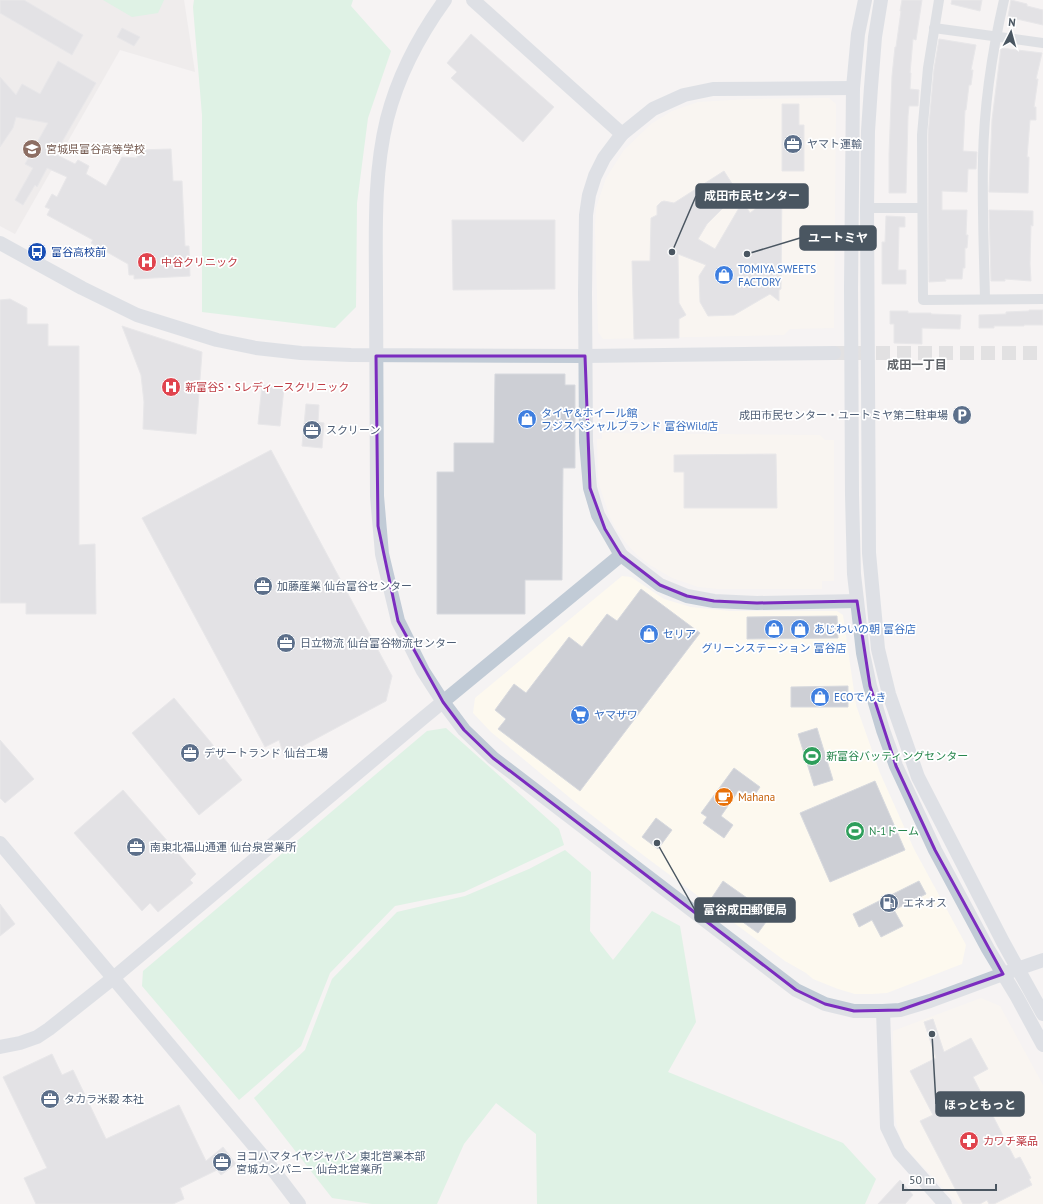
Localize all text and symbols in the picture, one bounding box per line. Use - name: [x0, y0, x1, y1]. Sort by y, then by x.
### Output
- north arrow: [991, 12, 1031, 52]
- text: N: [1008, 15, 1016, 29]
- office icon: ヤマト運輸: [782, 133, 804, 155]
- place label: ヤマト運輸: [807, 137, 862, 151]
- school or university icon: 宮城県富谷高等学校: [21, 138, 43, 160]
- place label: 宮城県富谷高等学校: [46, 142, 145, 156]
- callout: 成田市民センター: [696, 184, 808, 208]
- text: 成田市民センター: [704, 188, 800, 203]
- callout: ユートミヤ: [800, 226, 876, 250]
- text: ユートミヤ: [808, 230, 868, 245]
- bus stop icon: 富谷高校前: [26, 241, 48, 263]
- place label: 富谷高校前: [51, 245, 106, 259]
- hospital icon: 中谷クリニック: [136, 251, 158, 273]
- place label: 中谷クリニック: [161, 255, 238, 269]
- place label: TOMIYA SWEETS FACTORY: [738, 262, 816, 289]
- shop icon: TOMIYA SWEETS FACTORY: [713, 264, 735, 286]
- district label: 成田一丁目: [887, 357, 947, 372]
- hospital icon: 新富谷S・Sレディースクリニック: [160, 376, 182, 398]
- place label: 新富谷S・Sレディースクリニック: [185, 380, 349, 394]
- parking icon: 成田市民センター・ユートミヤ第二駐車場: [951, 404, 973, 426]
- place label: タイヤ&ホイール館 フジスペシャルブランド 富谷Wild店: [541, 406, 718, 433]
- shop icon: タイヤ&ホイール館 フジスペシャルブランド 富谷Wild店: [516, 408, 538, 430]
- place label: 成田市民センター・ユートミヤ第二駐車場: [739, 408, 948, 422]
- office icon: スクリーン: [301, 419, 323, 441]
- place label: スクリーン: [326, 423, 380, 437]
- office icon: 加藤産業 仙台富谷センター: [252, 575, 274, 597]
- place label: 加藤産業 仙台富谷センター: [277, 579, 412, 593]
- shop icon: グリーンステーション 富谷店: [763, 618, 785, 640]
- shop icon: あじわいの朝 富谷店: [789, 618, 811, 640]
- place label: あじわいの朝 富谷店: [814, 622, 916, 636]
- shop icon: セリア: [638, 623, 660, 645]
- place label: セリア: [663, 627, 696, 641]
- office icon: 日立物流 仙台富谷物流センター: [275, 632, 297, 654]
- place label: 日立物流 仙台富谷物流センター: [300, 636, 457, 650]
- place label: グリーンステーション 富谷店: [702, 641, 846, 655]
- shop icon: ECOでんき: [809, 686, 831, 708]
- place label: ECOでんき: [834, 690, 886, 704]
- supermarket icon: ヤマザワ: [569, 704, 591, 726]
- place label: ヤマザワ: [594, 708, 638, 722]
- office icon: デザートランド 仙台工場: [179, 742, 201, 764]
- sports icon: 新富谷バッティングセンター: [801, 745, 823, 767]
- place label: デザートランド 仙台工場: [204, 746, 328, 760]
- place label: 新富谷バッティングセンター: [826, 749, 968, 763]
- cafe icon: Mahana: [713, 786, 735, 808]
- place label: Mahana: [738, 790, 775, 804]
- sports icon: N-1ドーム: [844, 820, 866, 842]
- place label: N-1ドーム: [869, 824, 919, 838]
- office icon: 南東北福山通運 仙台泉営業所: [125, 836, 147, 858]
- place label: 南東北福山通運 仙台泉営業所: [150, 840, 297, 854]
- fuel station icon: エネオス: [878, 892, 900, 914]
- place label: エネオス: [903, 896, 947, 910]
- callout: 富谷成田郵便局: [695, 898, 795, 922]
- text: 富谷成田郵便局: [703, 902, 787, 917]
- office icon: タカラ米穀 本社: [39, 1088, 61, 1110]
- place label: タカラ米穀 本社: [64, 1092, 144, 1106]
- callout: ほっともっと: [936, 1092, 1024, 1116]
- text: ほっともっと: [944, 1097, 1016, 1112]
- pharmacy icon: カワチ薬品: [958, 1130, 980, 1152]
- place label: カワチ薬品: [983, 1134, 1038, 1148]
- place label: ヨコハマタイヤジャパン 東北営業本部 宮城カンパニー 仙台北営業所: [236, 1149, 426, 1176]
- office icon: ヨコハマタイヤジャパン 東北営業本部 宮城カンパニー 仙台北営業所: [211, 1151, 233, 1173]
- scale bar: [903, 1166, 996, 1192]
- text: 50 m: [909, 1172, 935, 1187]

